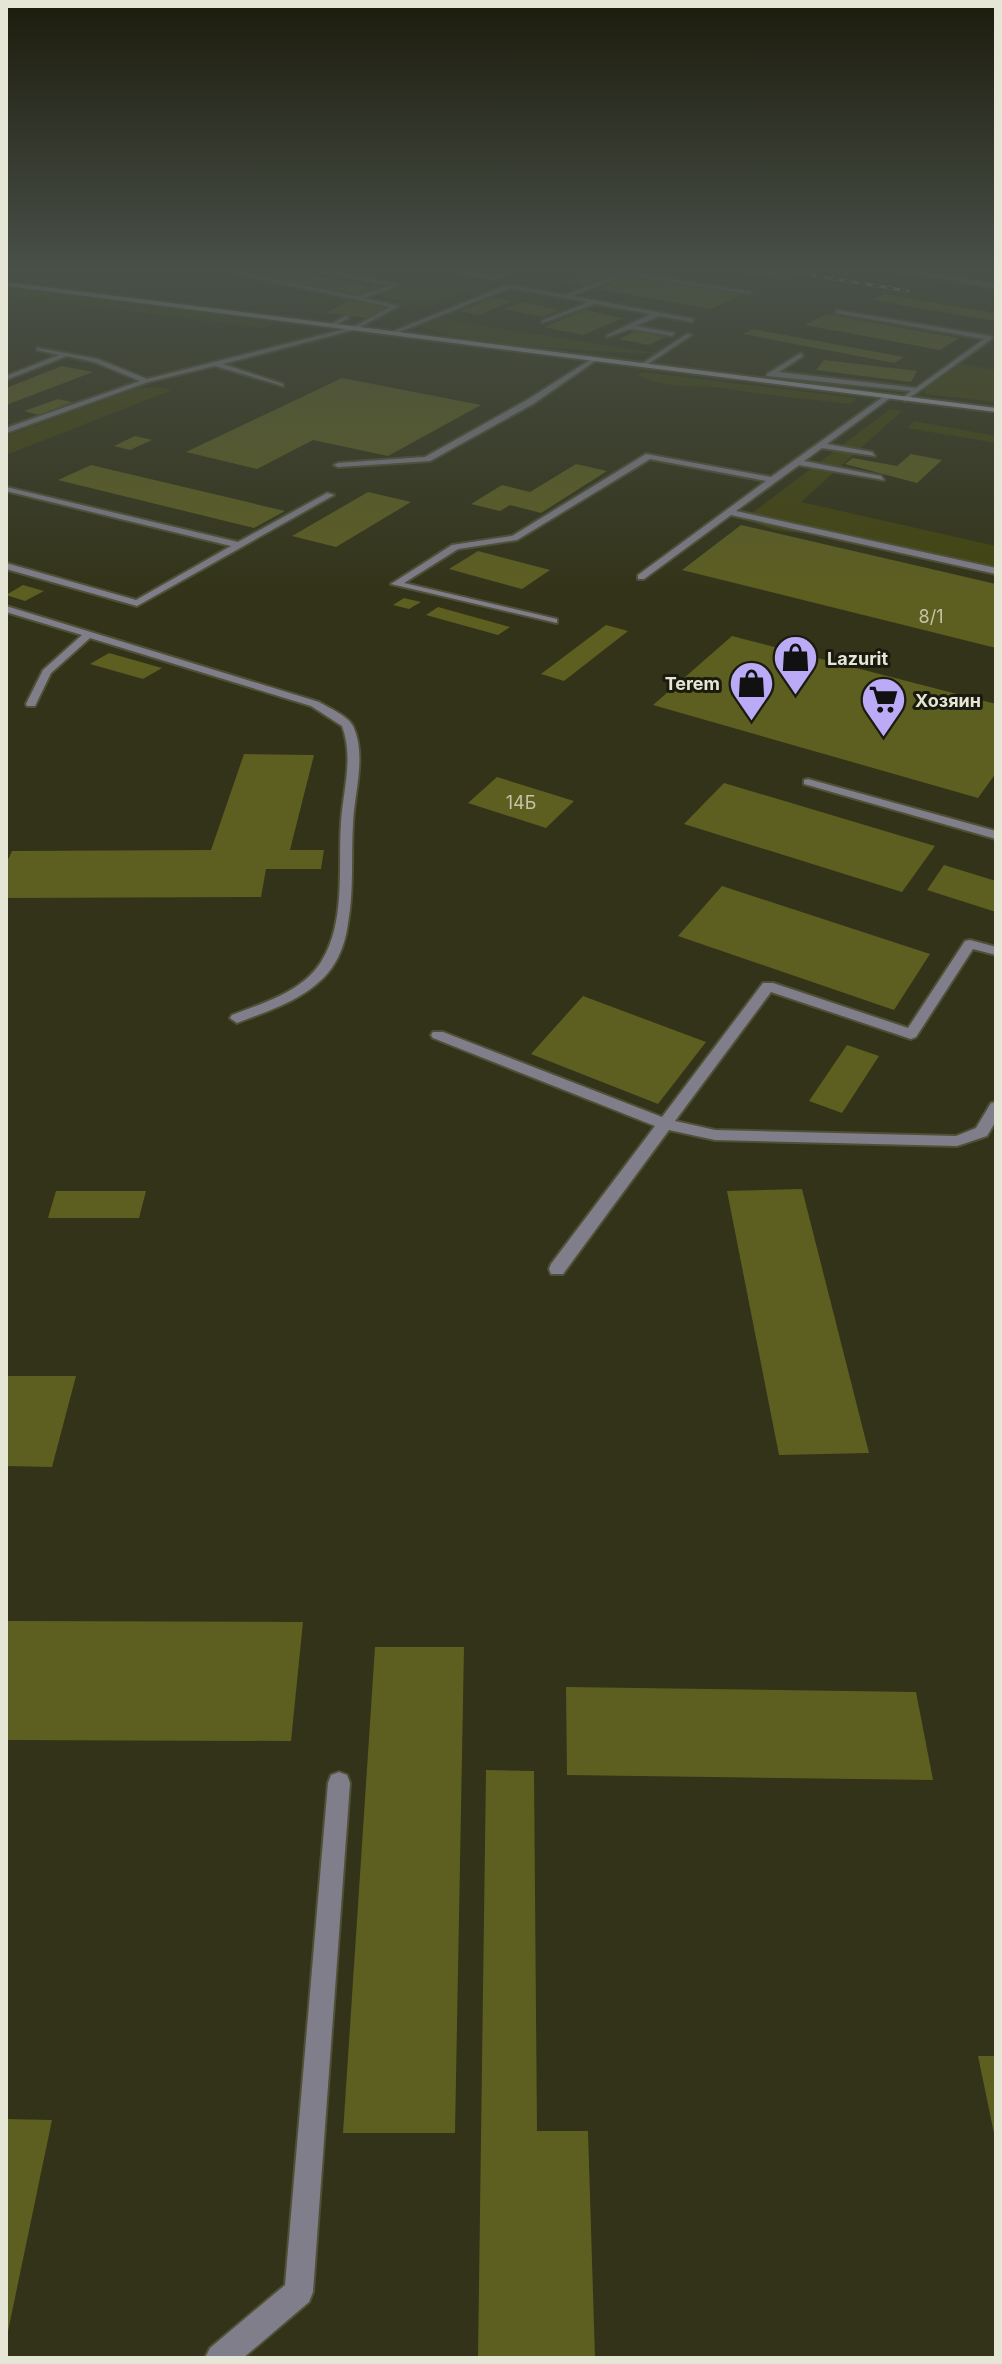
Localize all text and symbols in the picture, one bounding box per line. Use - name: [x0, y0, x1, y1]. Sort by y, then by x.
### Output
- house number: 8/1: [919, 606, 943, 627]
- shop icon: Lazurit: [772, 634, 820, 697]
- place label: Lazurit: [827, 648, 888, 669]
- shop icon: Terem: [727, 659, 775, 722]
- place label: Terem: [665, 673, 720, 694]
- supermarket icon: Хозяин: [860, 676, 908, 739]
- place label: Хозяин: [915, 690, 981, 711]
- house number: 14Б: [506, 792, 536, 813]

